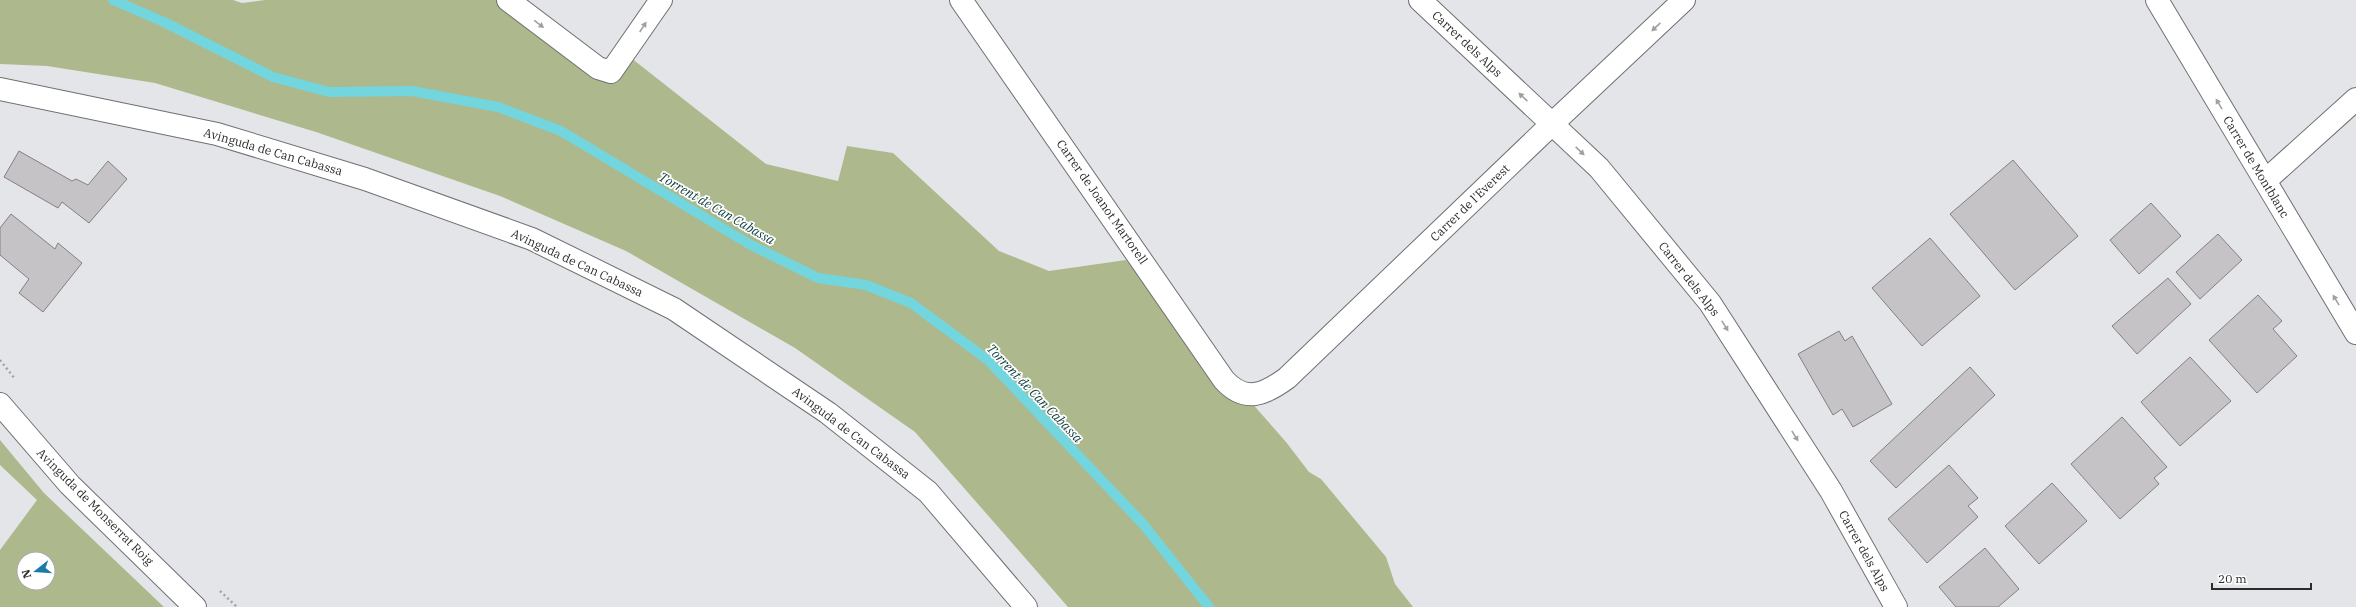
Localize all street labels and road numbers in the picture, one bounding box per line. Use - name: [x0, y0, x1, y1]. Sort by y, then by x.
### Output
- street label: Carrer dels Alps: [1429, 7, 1506, 80]
- street label: Carrer de Montblanc: [2220, 113, 2293, 220]
- street label: Avinguda de Can Cabassa: [202, 125, 345, 179]
- street label: Carrer de Joanot Martorell: [1054, 137, 1151, 267]
- street label: Carrer de l'Everest: [1427, 161, 1512, 244]
- street label: Avinguda de Can Cabassa: [509, 225, 646, 300]
- street label: Carrer dels Alps: [1656, 239, 1723, 319]
- street label: Avinguda de Can Cabassa: [789, 383, 914, 482]
- street label: Avinguda de Monserrat Roig: [34, 445, 157, 569]
- street label: Carrer dels Alps: [1836, 508, 1893, 594]

